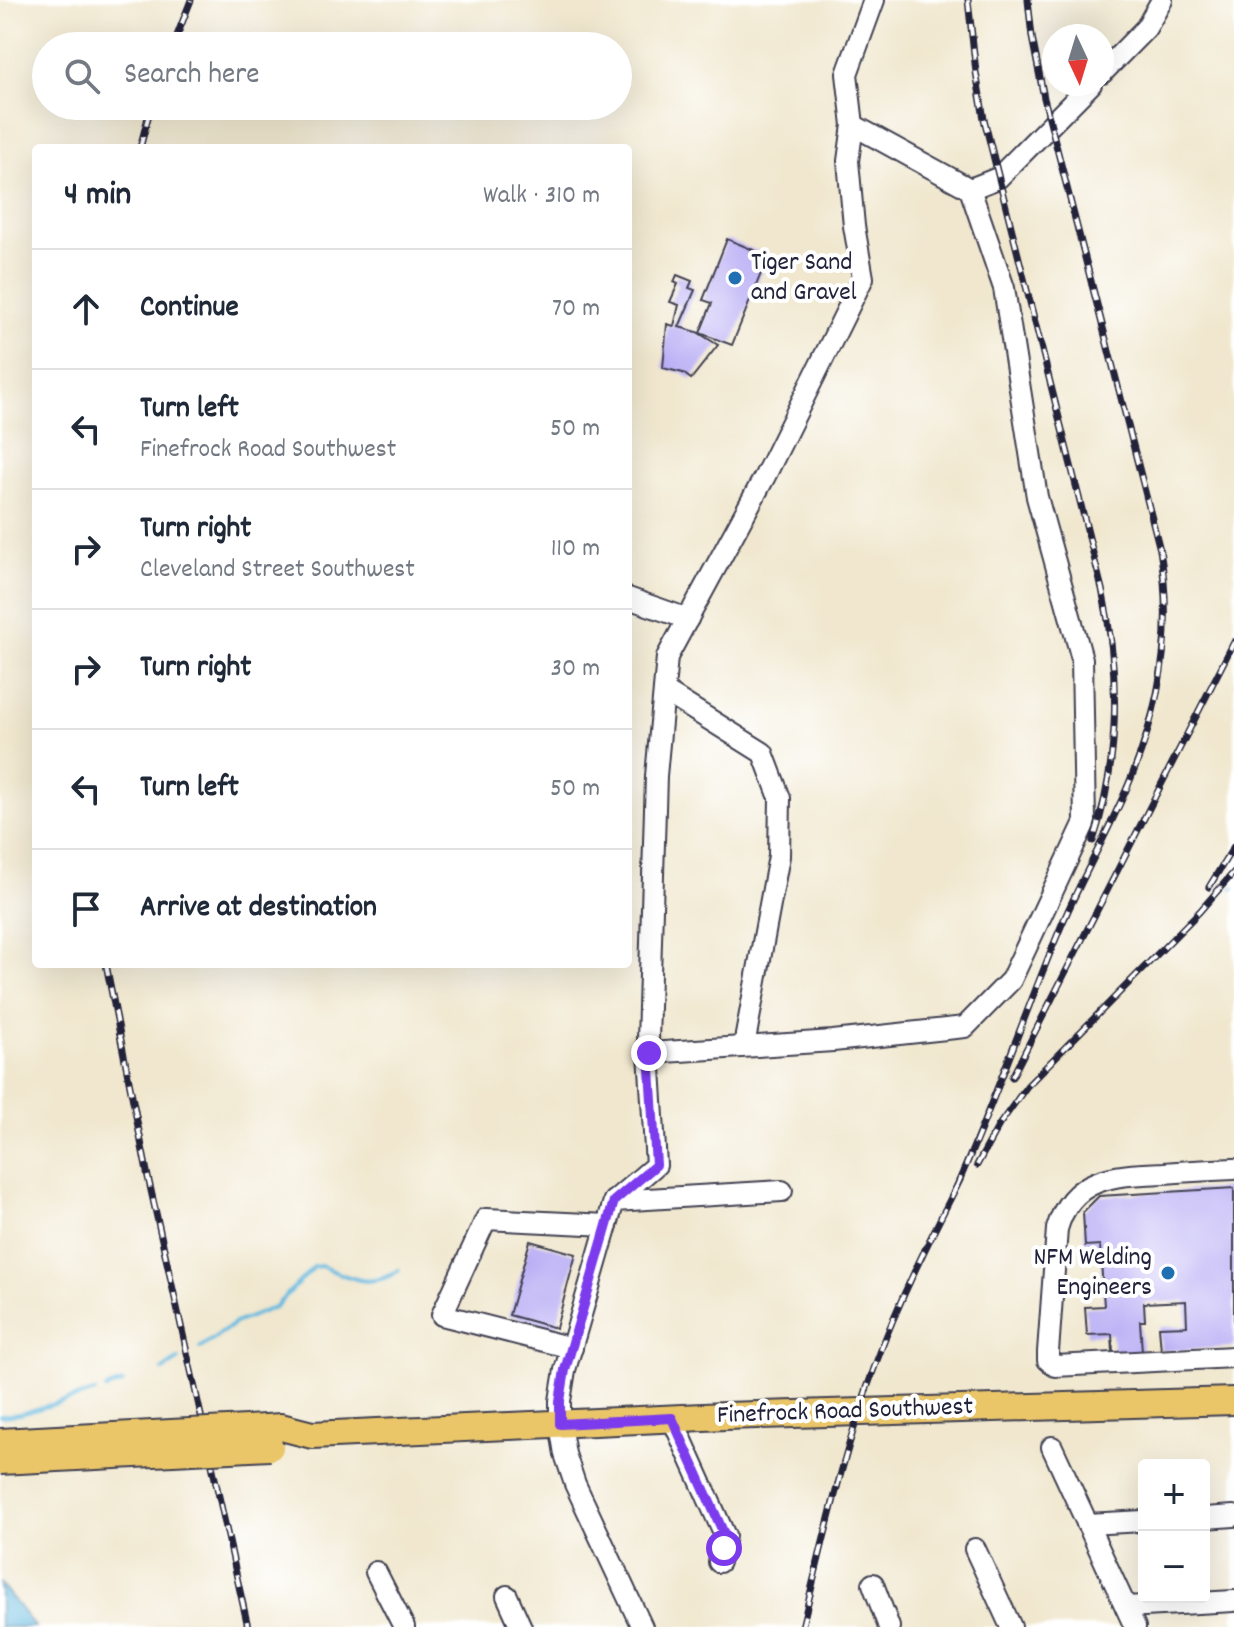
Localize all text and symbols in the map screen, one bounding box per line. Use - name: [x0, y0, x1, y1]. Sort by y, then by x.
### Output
- north arrow: [1042, 24, 1114, 96]
- search box: [32, 32, 632, 120]
- icon: search: [60, 54, 104, 98]
- text: Search here: [124, 55, 260, 98]
- text: 4 min: [64, 172, 131, 221]
- text: Walk · 310 m: [483, 178, 600, 215]
- place label: Tiger Sand and Gravel: [751, 245, 857, 312]
- marker: Tiger Sand and Gravel: [726, 269, 744, 287]
- icon: ahead: [64, 287, 108, 331]
- text: Continue: [140, 288, 239, 331]
- text: 70 m: [552, 291, 600, 328]
- text: Turn left: [140, 389, 239, 432]
- icon: left: [64, 407, 108, 451]
- text: 50 m: [550, 411, 600, 448]
- text: Finefrock Road Southwest: [140, 432, 396, 469]
- text: Turn right: [140, 509, 251, 552]
- icon: right: [64, 527, 108, 571]
- text: 110 m: [551, 531, 600, 568]
- text: Cleveland Street Southwest: [140, 552, 415, 589]
- icon: right: [64, 647, 108, 691]
- text: Turn right: [140, 648, 251, 691]
- text: 30 m: [550, 651, 600, 688]
- icon: left: [64, 767, 108, 811]
- text: Turn left: [140, 768, 239, 811]
- text: 50 m: [550, 771, 600, 808]
- icon: arrive: [64, 887, 108, 931]
- text: Arrive at destination: [140, 888, 377, 931]
- route end: [631, 1035, 667, 1071]
- place label: NFM Welding Engineers: [1033, 1240, 1152, 1307]
- marker: NFM Welding Engineers: [1159, 1264, 1177, 1282]
- street label: Finefrock Road Southwest: [716, 1389, 974, 1435]
- map controls: [1138, 1459, 1210, 1603]
- button: +: [1138, 1459, 1210, 1531]
- route start: [706, 1530, 742, 1566]
- button: −: [1138, 1531, 1210, 1603]

